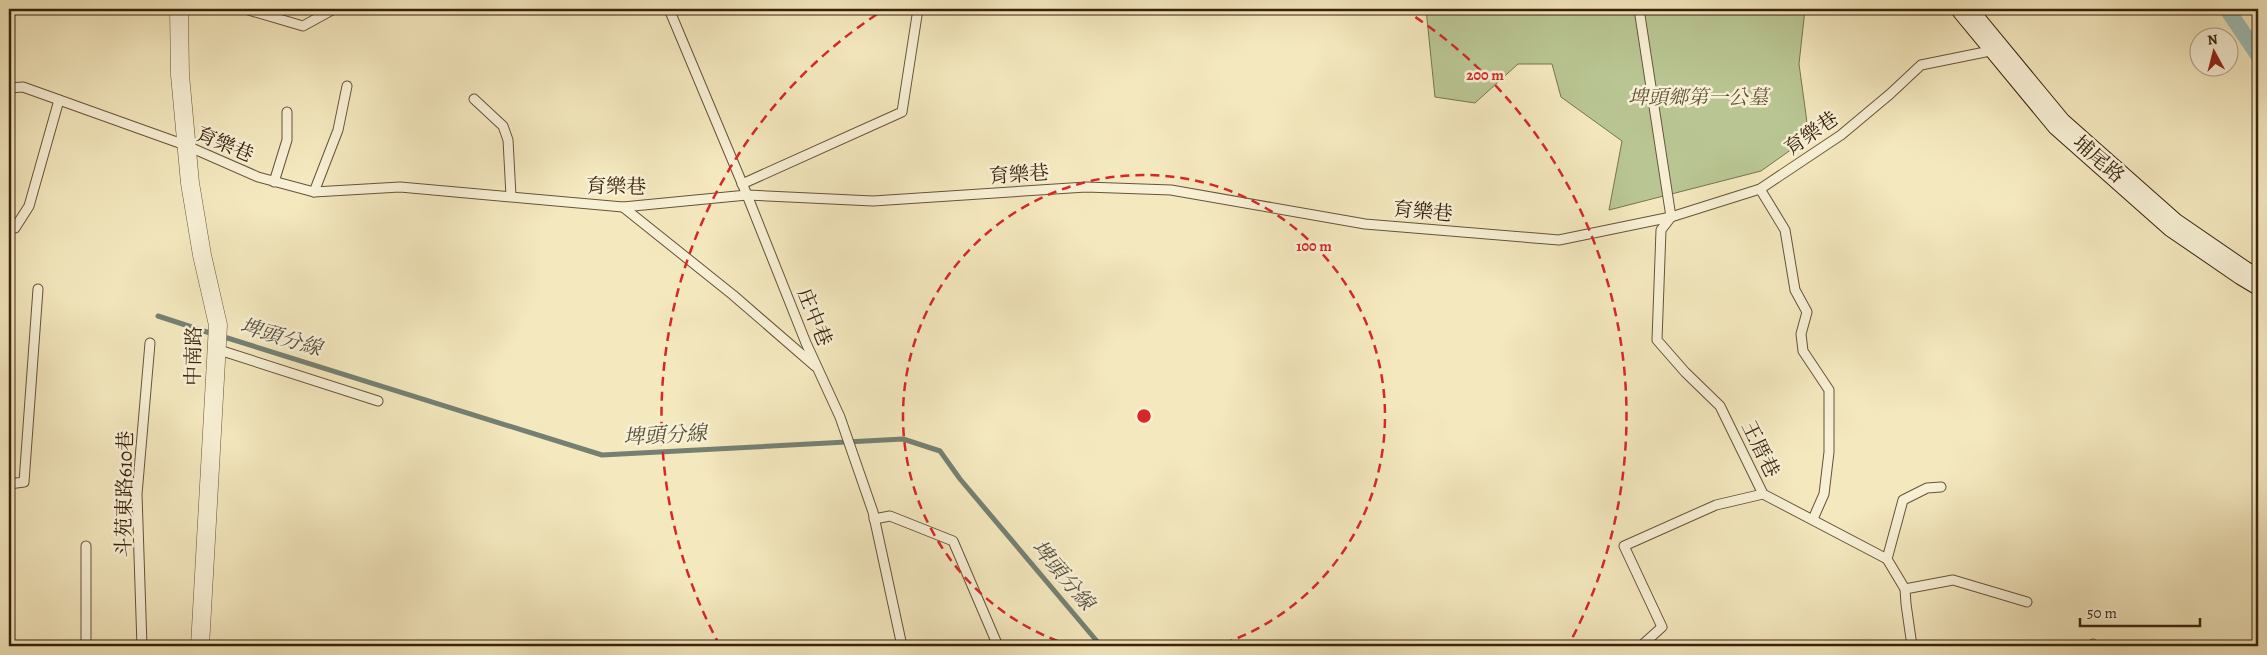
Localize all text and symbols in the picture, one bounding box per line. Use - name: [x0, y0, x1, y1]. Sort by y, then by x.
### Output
- north arrow: [2190, 28, 2240, 78]
- text: N: [2206, 30, 2219, 50]
- text: 200 m: [1466, 65, 1504, 85]
- park label: 埤頭鄉第一公墓: [1628, 84, 1771, 111]
- street label: 育樂巷: [1779, 105, 1844, 162]
- street label: 育樂巷: [192, 120, 258, 169]
- street label: 埔尾路: [2067, 130, 2130, 189]
- street label: 育樂巷: [988, 159, 1050, 190]
- street label: 育樂巷: [586, 172, 646, 201]
- street label: 育樂巷: [1392, 195, 1454, 228]
- text: 100 m: [1296, 236, 1332, 256]
- street label: 庄中巷: [791, 284, 838, 350]
- water label: 埤頭分線: [237, 311, 327, 363]
- street label: 中南路: [179, 326, 208, 386]
- centre of rings: [1135, 407, 1153, 425]
- street label: 王厝巷: [1735, 416, 1786, 482]
- water label: 埤頭分線: [622, 419, 710, 451]
- street label: 斗苑東路610巷: [110, 430, 139, 558]
- water label: 埤頭分線: [1025, 534, 1102, 618]
- scale bar: [2080, 595, 2200, 627]
- text: 50 m: [2087, 603, 2117, 623]

